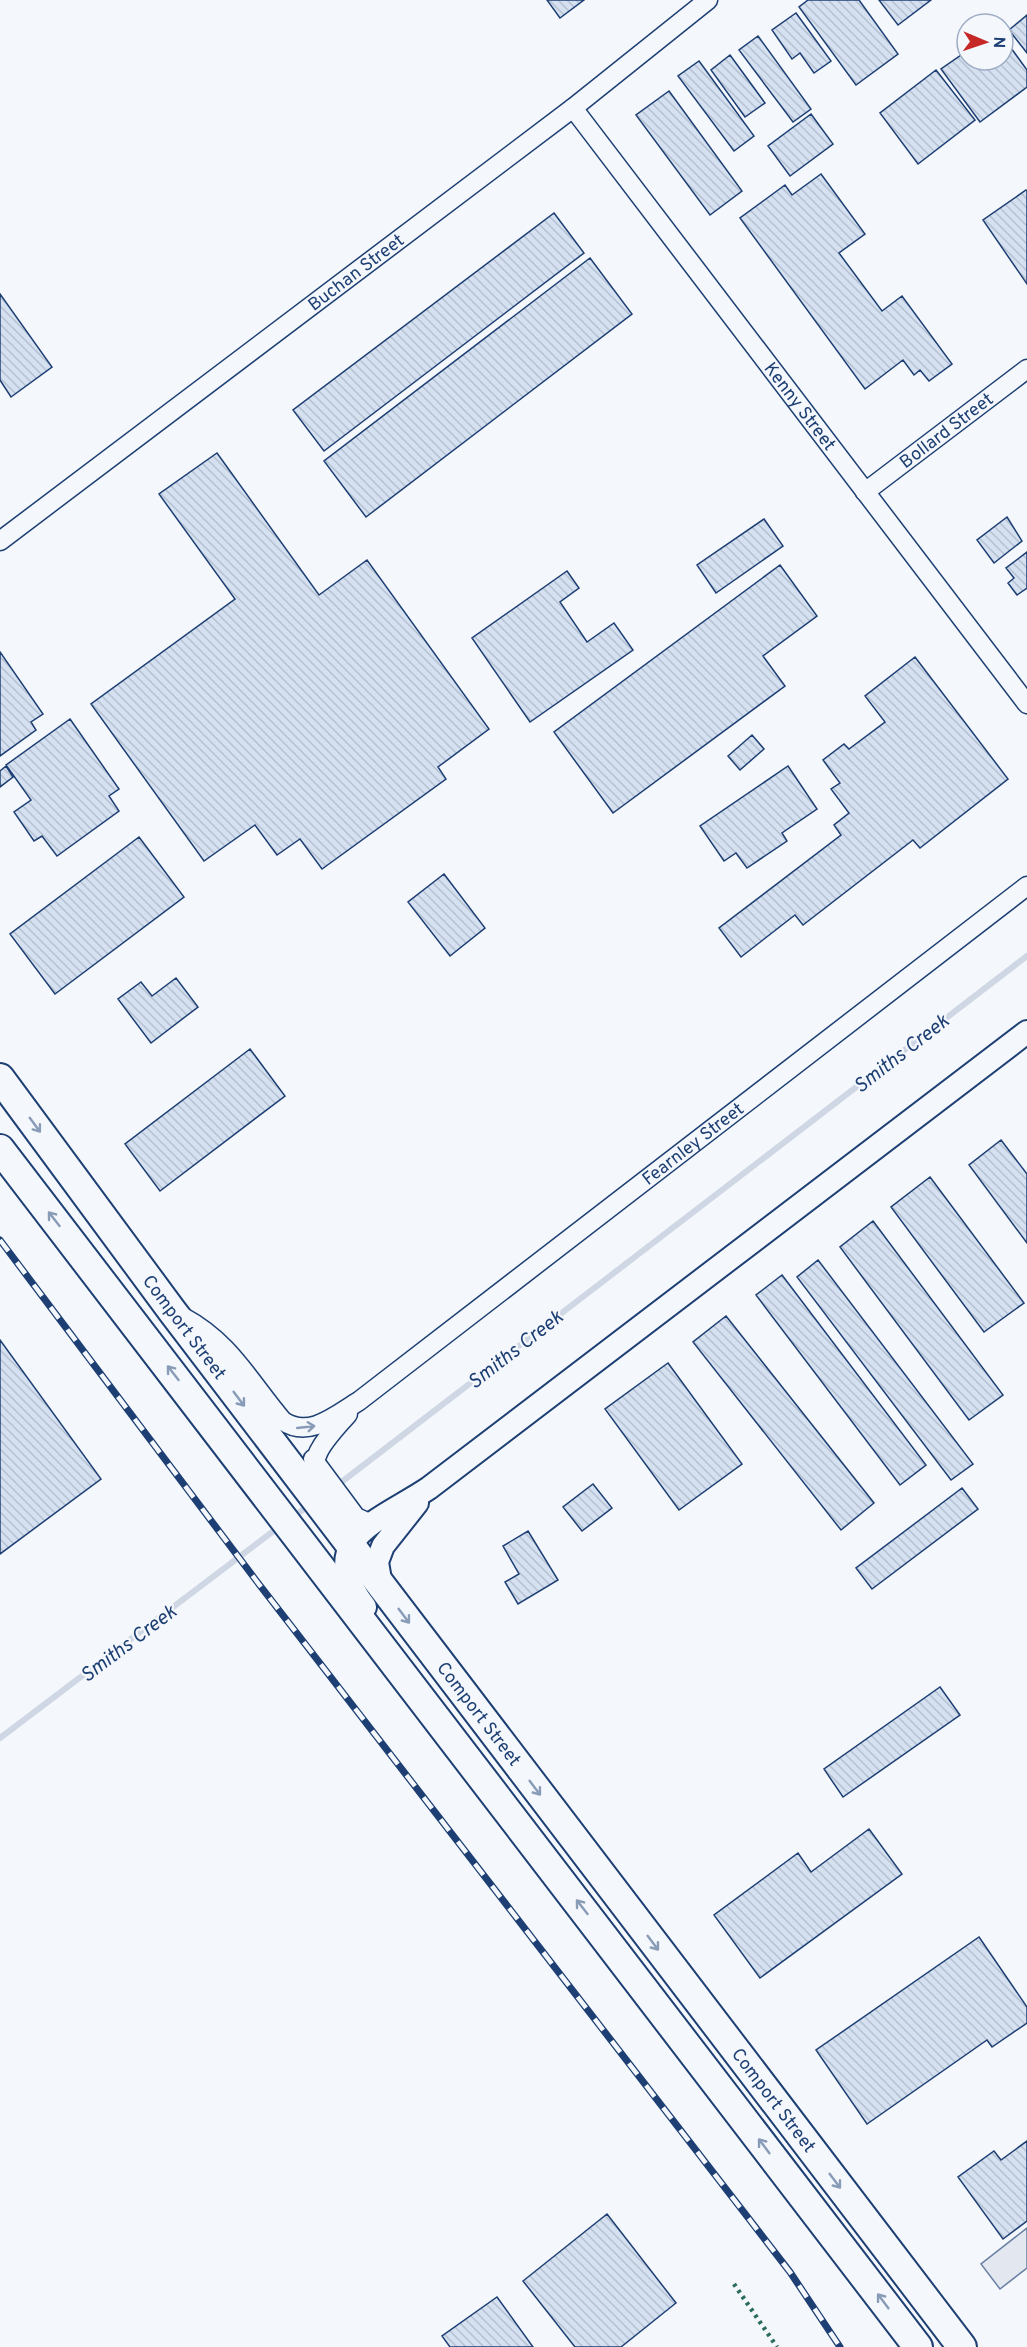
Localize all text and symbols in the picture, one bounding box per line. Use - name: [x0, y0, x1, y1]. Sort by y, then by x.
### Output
- north arrow: [955, 12, 1015, 72]
- text: N: [988, 36, 1008, 49]
- street label: Buchan Street: [304, 230, 409, 317]
- street label: Kenny Street: [758, 358, 840, 456]
- street label: Bollard Street: [896, 389, 999, 474]
- water label: Smiths Creek: [849, 1009, 956, 1100]
- street label: Fearnley Street: [638, 1098, 749, 1191]
- one-way arrow: [28, 1117, 41, 1133]
- one-way arrow: [48, 1211, 61, 1227]
- street label: Comport Street: [136, 1271, 230, 1385]
- water label: Smiths Creek: [463, 1305, 570, 1396]
- one-way arrow: [167, 1366, 180, 1382]
- one-way arrow: [233, 1391, 246, 1407]
- one-way arrow: [296, 1421, 316, 1432]
- water label: Smiths Creek: [76, 1599, 183, 1689]
- one-way arrow: [397, 1608, 410, 1624]
- street label: Comport Street: [431, 1658, 525, 1771]
- one-way arrow: [529, 1779, 541, 1795]
- one-way arrow: [576, 1900, 589, 1916]
- one-way arrow: [647, 1934, 660, 1950]
- street label: Comport Street: [725, 2044, 820, 2158]
- one-way arrow: [758, 2138, 771, 2154]
- one-way arrow: [829, 2173, 842, 2189]
- one-way arrow: [876, 2293, 889, 2309]

